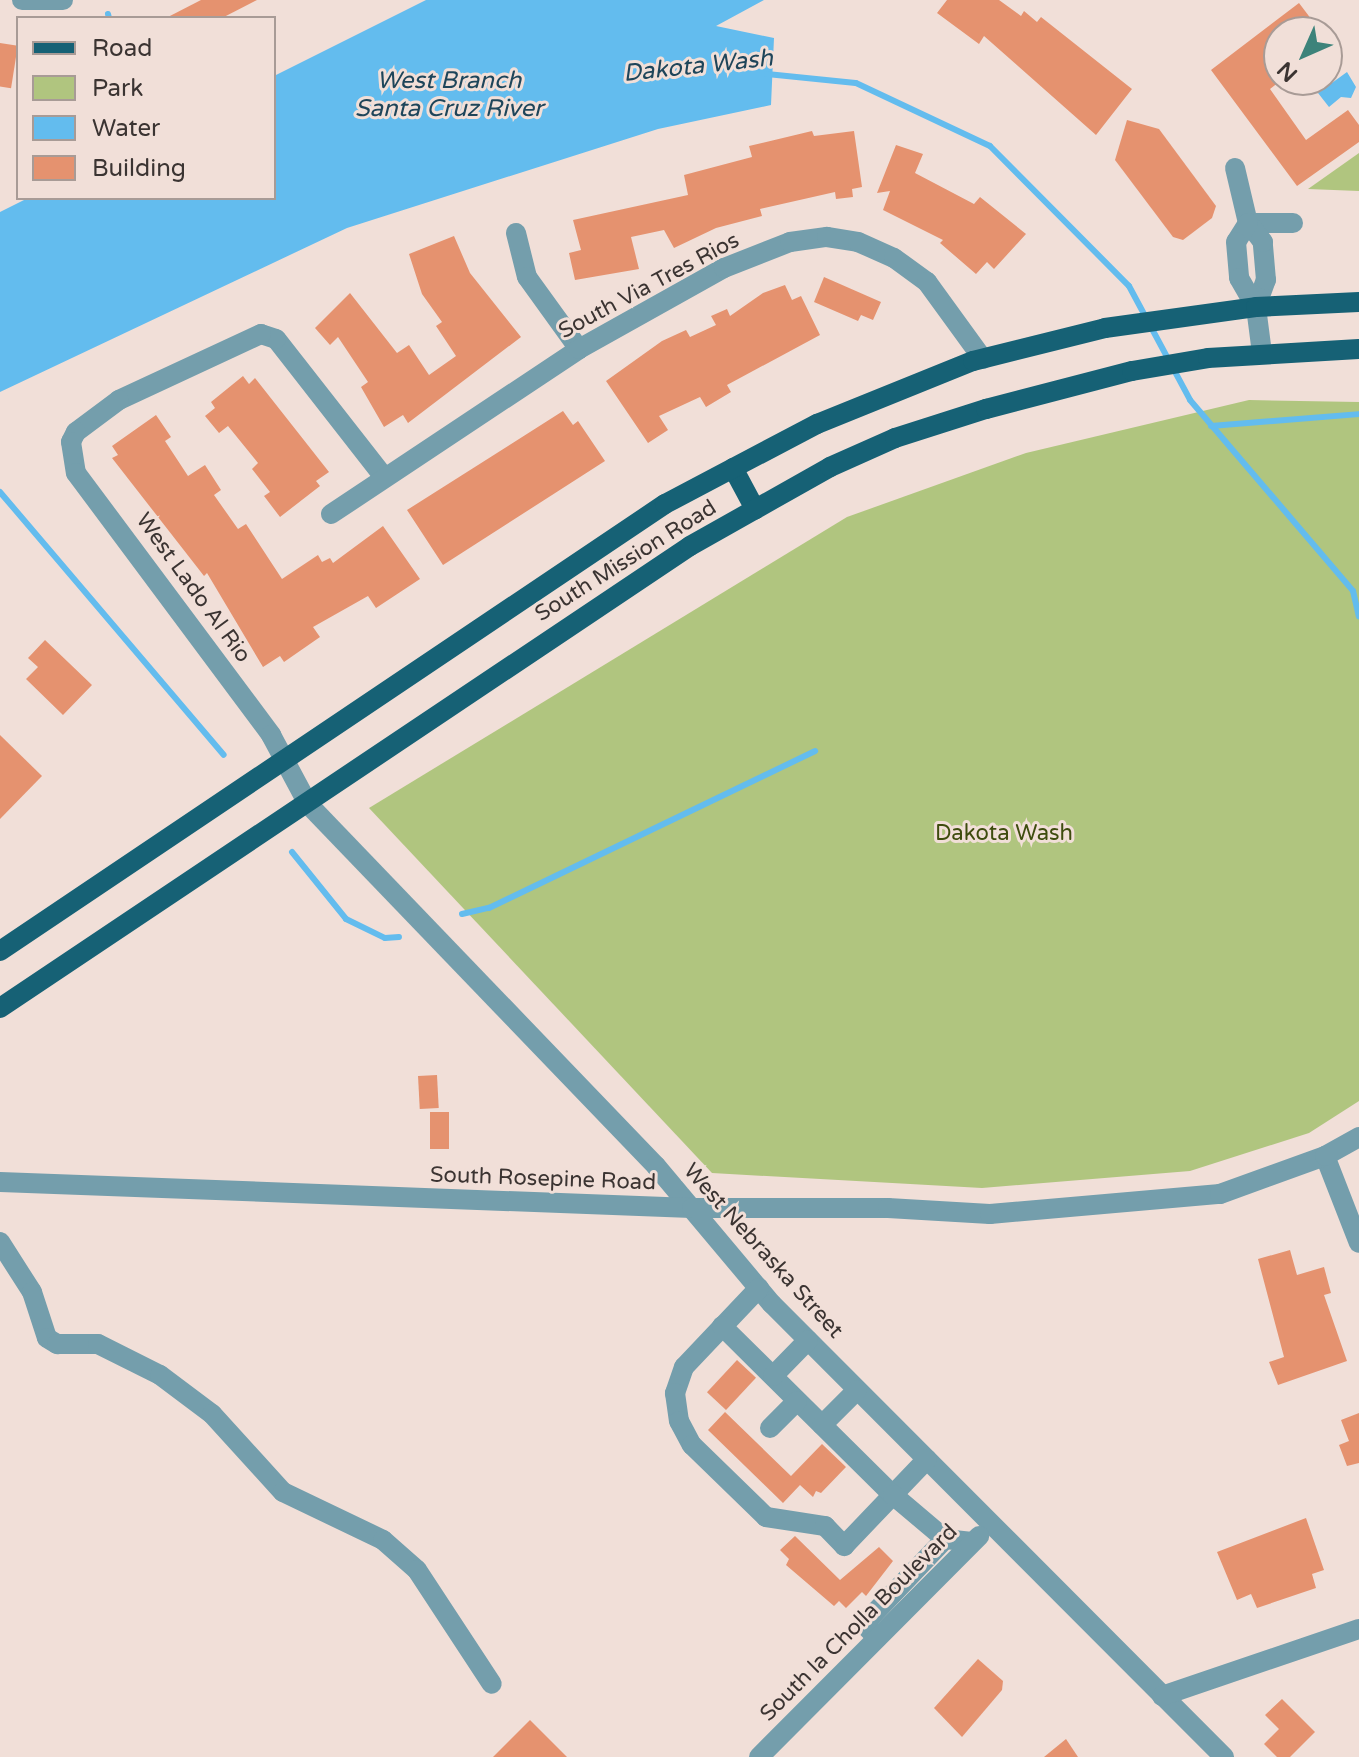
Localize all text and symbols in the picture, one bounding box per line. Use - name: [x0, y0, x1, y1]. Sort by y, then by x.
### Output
- legend: [16, 16, 276, 200]
- north arrow: [1263, 16, 1343, 96]
- text: Road: [92, 34, 152, 63]
- water label: Dakota Wash: [622, 44, 774, 88]
- text: N: [1272, 56, 1303, 87]
- water label: West Branch Santa Cruz River: [355, 67, 543, 123]
- text: Park: [92, 74, 143, 103]
- text: Water: [92, 114, 160, 143]
- text: Building: [92, 154, 186, 183]
- street label: South Via Tres Rios: [554, 227, 744, 345]
- street label: South Mission Road: [530, 494, 722, 628]
- street label: West Lado Al Rio: [130, 508, 256, 668]
- park label: Dakota Wash: [935, 821, 1073, 847]
- street label: West Nebraska Street: [678, 1158, 848, 1344]
- street label: South Rosepine Road: [430, 1162, 656, 1196]
- street label: South la Cholla Boulevard: [755, 1519, 963, 1727]

